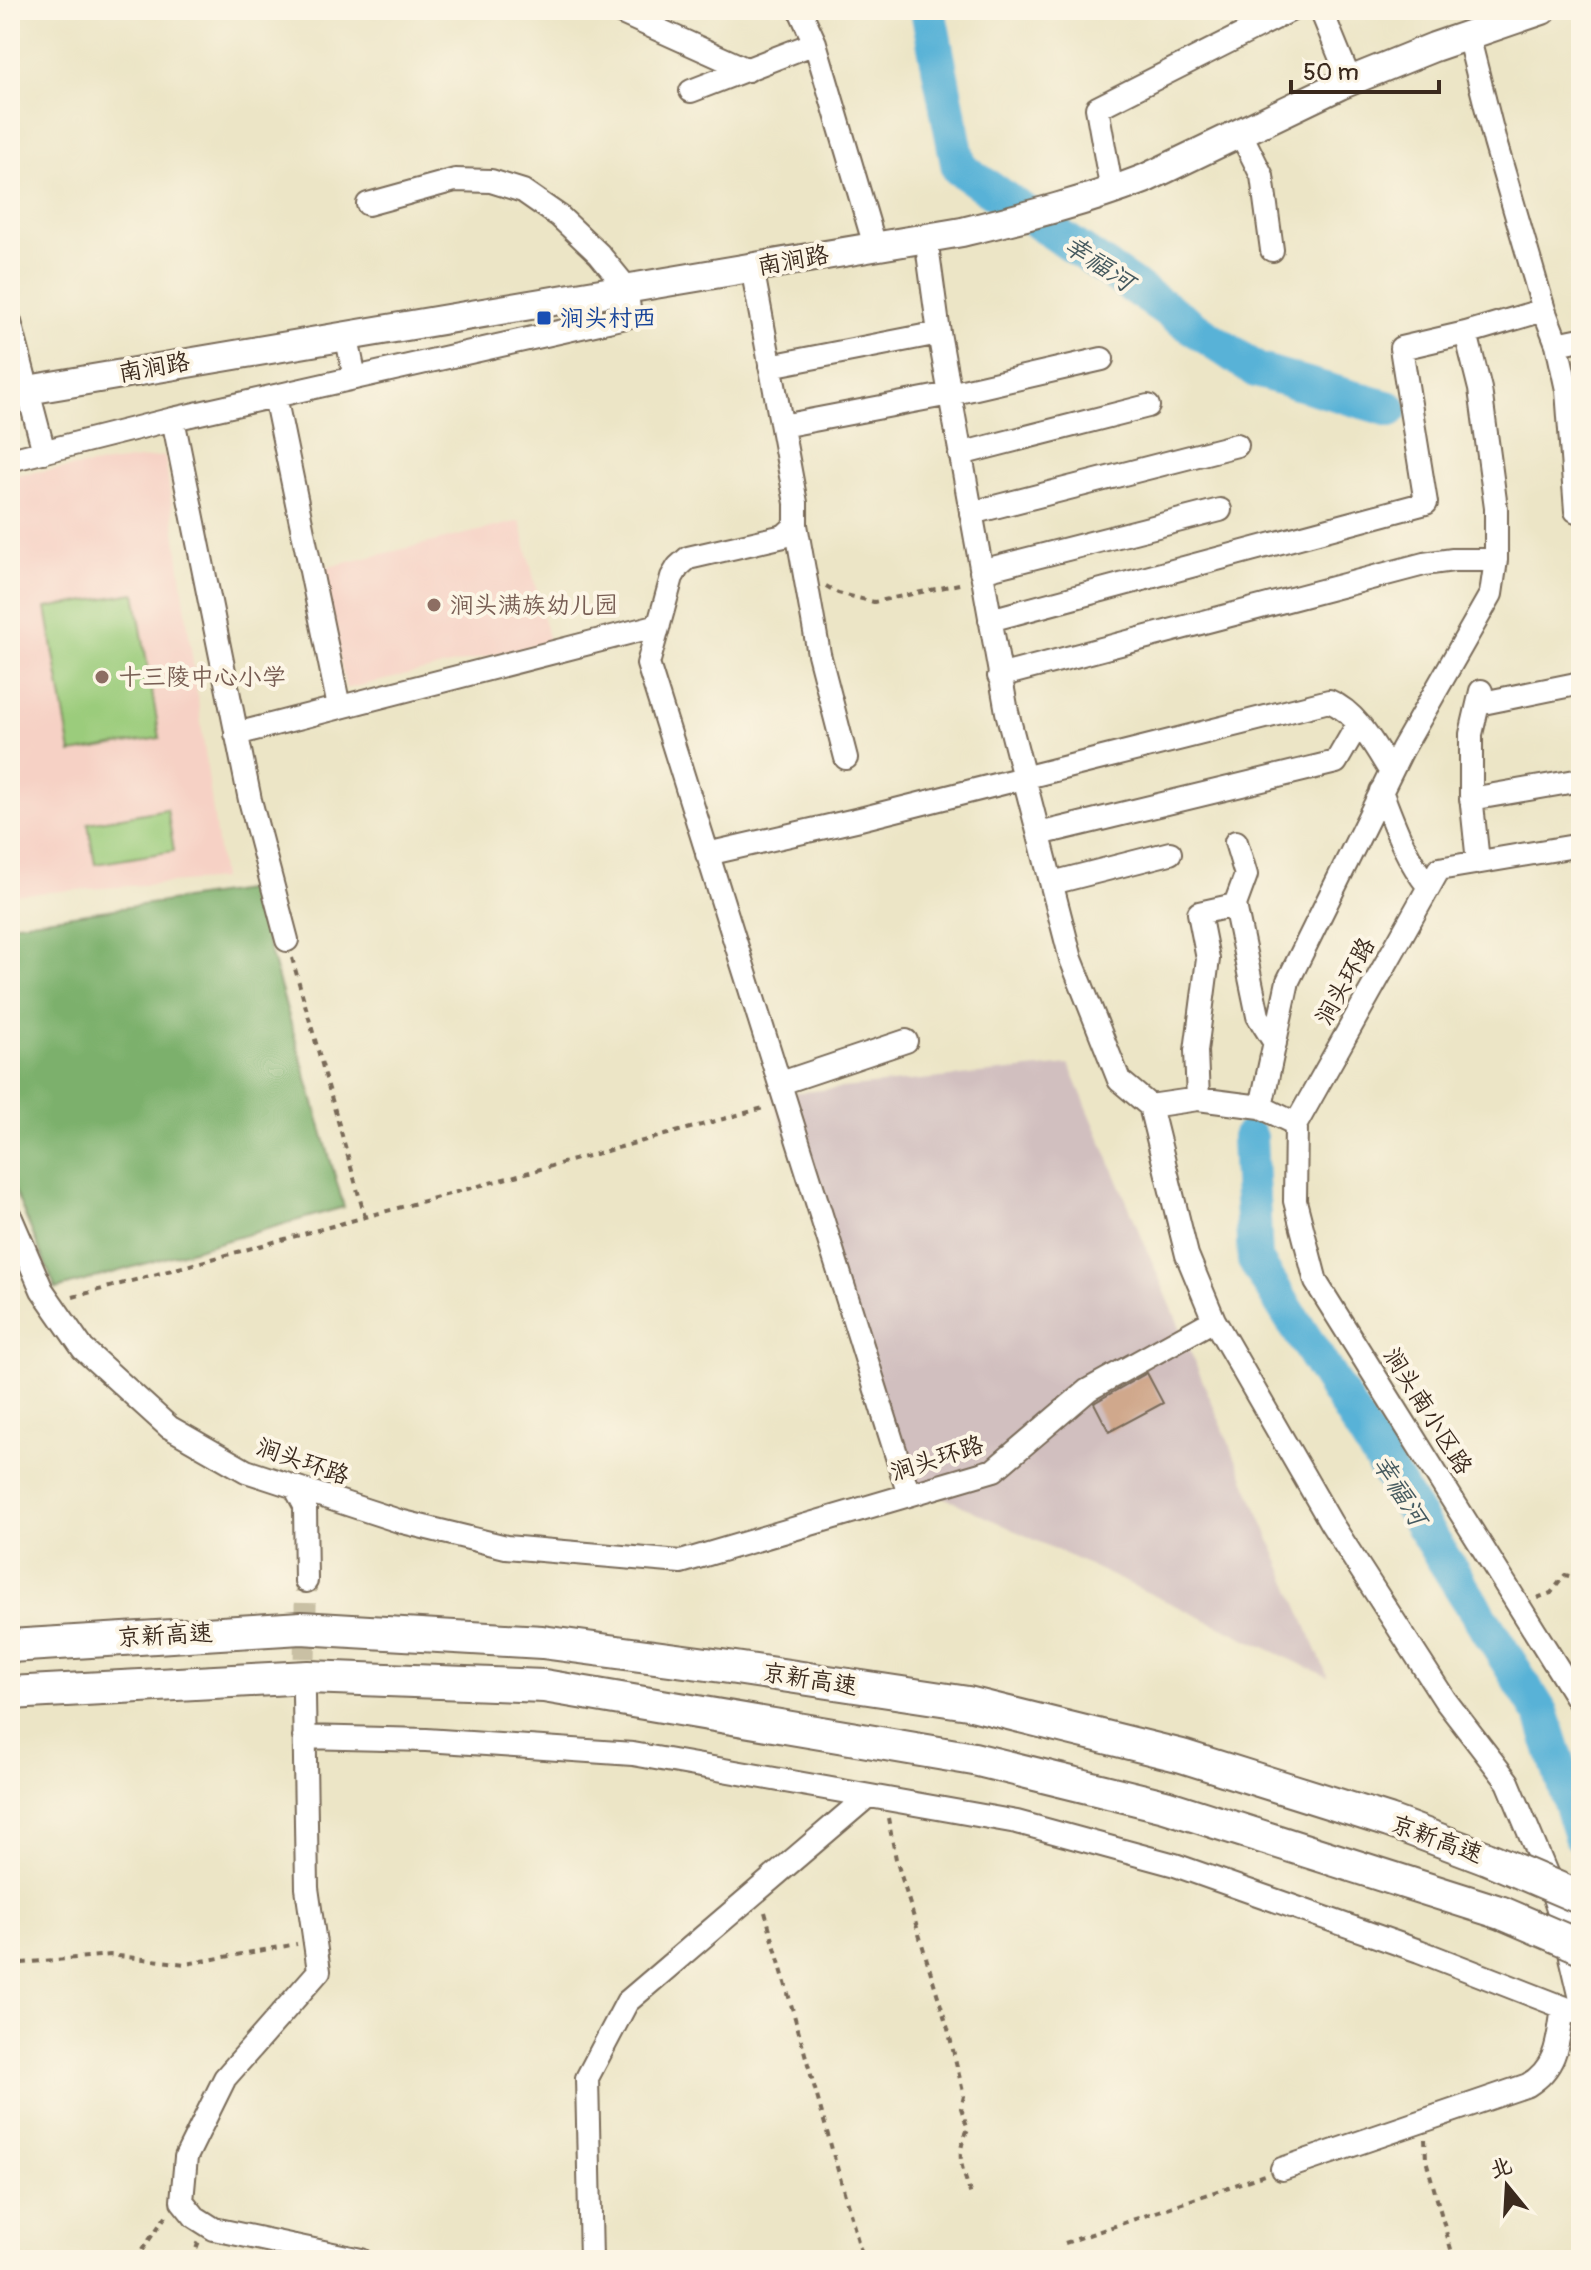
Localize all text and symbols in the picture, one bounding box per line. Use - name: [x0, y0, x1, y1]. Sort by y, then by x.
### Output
- scale bar: [1291, 44, 1439, 94]
- text: 50 m: [1303, 58, 1359, 87]
- water label: 幸福河: [1057, 229, 1143, 301]
- street label: 南涧路: [755, 240, 831, 281]
- place label: 涧头村西: [560, 304, 656, 333]
- marker: 涧头村西: [535, 309, 553, 327]
- street label: 南涧路: [116, 347, 192, 388]
- place label: 涧头满族幼儿园: [450, 591, 618, 620]
- marker: 涧头满族幼儿园: [425, 596, 443, 614]
- place label: 十三陵中心小学: [118, 663, 286, 692]
- marker: 十三陵中心小学: [93, 668, 111, 686]
- street label: 涧头环路: [1309, 932, 1381, 1030]
- street label: 涧头南小区路: [1377, 1343, 1478, 1480]
- street label: 涧头环路: [887, 1430, 987, 1487]
- street label: 涧头环路: [253, 1432, 353, 1491]
- water label: 幸福河: [1365, 1449, 1436, 1535]
- street label: 京新高速: [116, 1619, 214, 1652]
- street label: 京新高速: [760, 1658, 860, 1701]
- street label: 京新高速: [1387, 1809, 1487, 1870]
- north arrow: [1467, 2146, 1547, 2226]
- text: 北: [1486, 2151, 1516, 2185]

